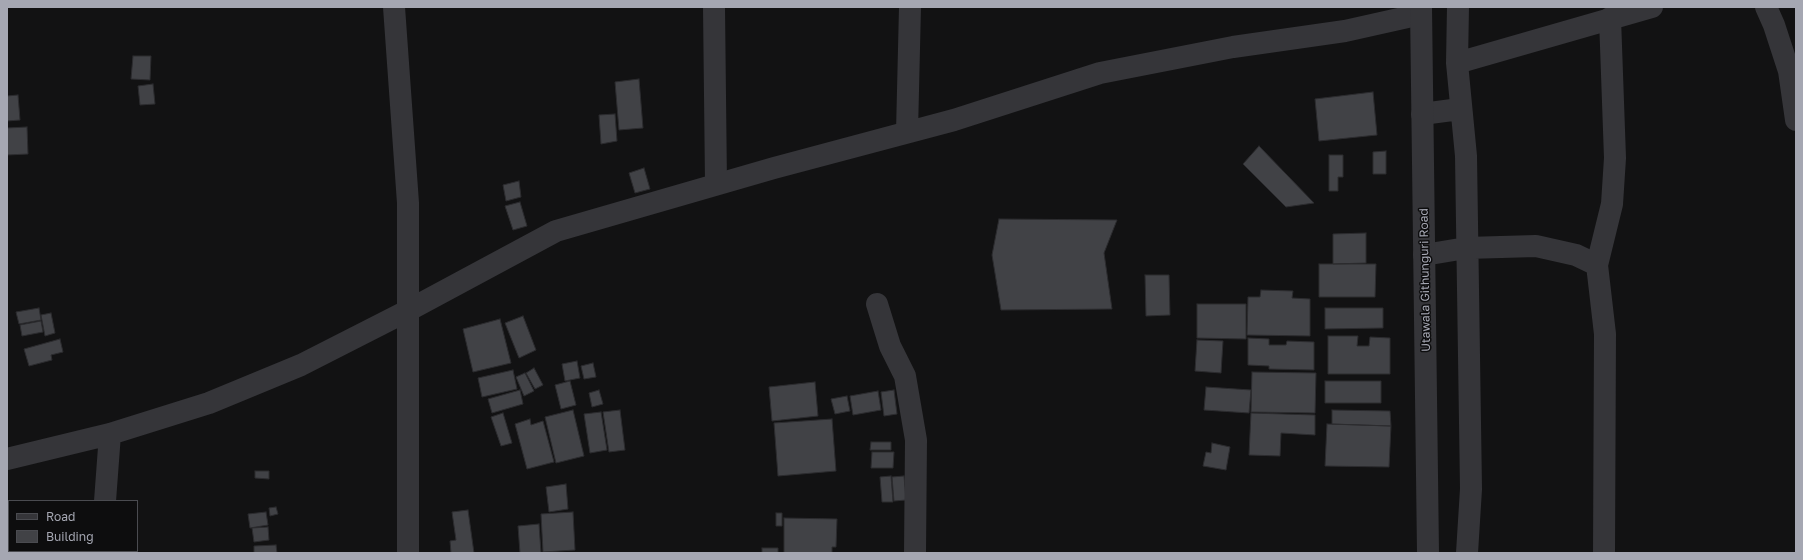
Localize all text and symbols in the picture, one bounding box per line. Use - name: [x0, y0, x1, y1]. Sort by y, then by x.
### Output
- street label: Utawala Githunguri Road: [1417, 208, 1433, 352]
- legend: [8, 500, 138, 552]
- text: Road: [46, 509, 75, 524]
- text: Building: [46, 529, 94, 544]

